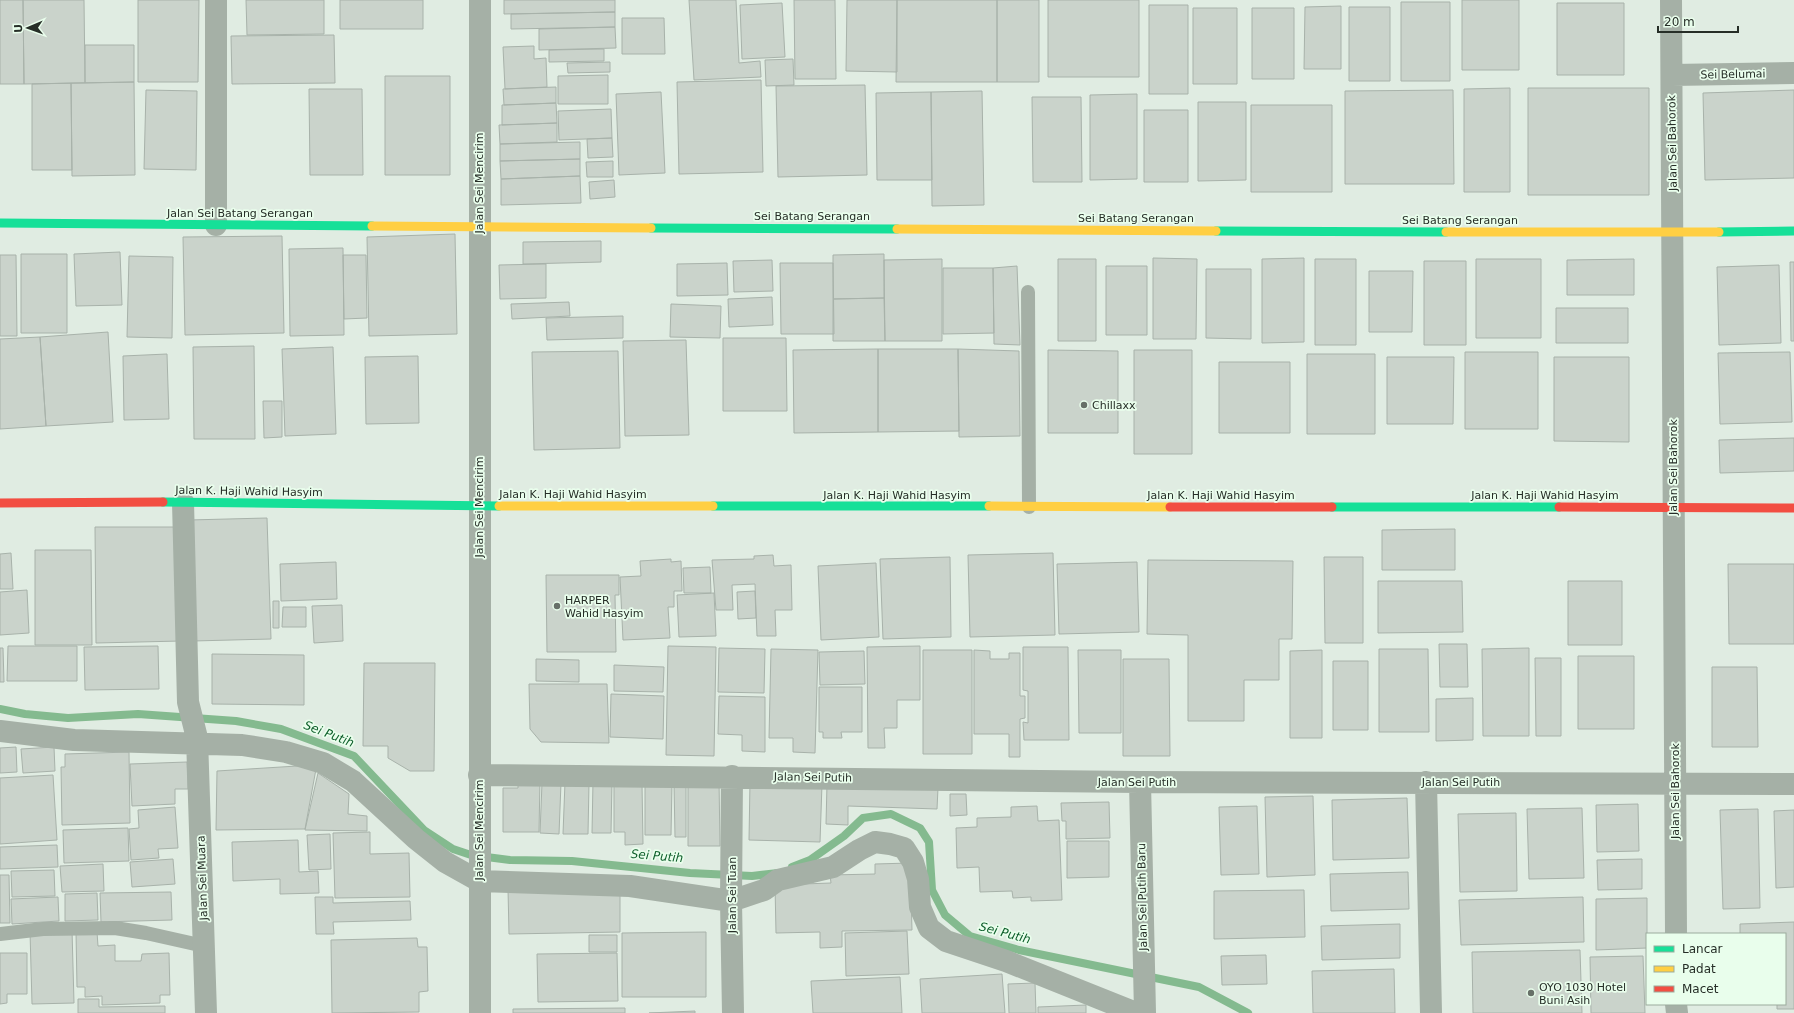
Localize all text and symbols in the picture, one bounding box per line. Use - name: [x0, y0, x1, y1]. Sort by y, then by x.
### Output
- north arrow: [8, 8, 48, 48]
- scale bar: [1658, 8, 1738, 34]
- text: 20 m: [1664, 15, 1695, 29]
- text: U: [12, 24, 25, 33]
- street label: Sei Belumai: [1700, 67, 1766, 82]
- street label: Jalan Sei Bahorok: [1665, 94, 1680, 192]
- street label: Jalan Sei Mencirim: [473, 132, 486, 235]
- street label: Jalan Sei Batang Serangan: [166, 207, 313, 220]
- street label: Sei Batang Serangan: [754, 210, 870, 223]
- street label: Sei Batang Serangan: [1078, 212, 1194, 225]
- street label: Sei Batang Serangan: [1402, 214, 1518, 227]
- place label: Chillaxx: [1092, 399, 1136, 412]
- marker: Chillaxx: [1079, 400, 1089, 410]
- street label: Jalan Sei Bahorok: [1667, 418, 1680, 516]
- street label: Jalan Sei Mencirim: [473, 456, 486, 559]
- street label: Jalan K. Haji Wahid Hasyim: [174, 484, 323, 499]
- street label: Jalan K. Haji Wahid Hasyim: [498, 488, 647, 501]
- street label: Jalan K. Haji Wahid Hasyim: [822, 489, 971, 502]
- street label: Jalan K. Haji Wahid Hasyim: [1146, 489, 1295, 502]
- street label: Jalan K. Haji Wahid Hasyim: [1470, 489, 1619, 502]
- place label: HARPER Wahid Hasyim: [565, 594, 643, 620]
- marker: HARPER Wahid Hasyim: [552, 601, 562, 611]
- water label: Sei Putih: [302, 718, 356, 750]
- street label: Jalan Sei Bahorok: [1669, 742, 1682, 840]
- street label: Jalan Sei Putih: [773, 770, 852, 785]
- street label: Jalan Sei Putih: [1097, 776, 1176, 789]
- street label: Jalan Sei Putih: [1421, 776, 1500, 789]
- street label: Jalan Sei Mencirim: [473, 779, 486, 882]
- street label: Jalan Sei Muara: [195, 835, 211, 922]
- street label: Jalan Sei Putih Baru: [1135, 843, 1150, 952]
- water label: Sei Putih: [630, 847, 684, 865]
- street label: Jalan Sei Tuan: [726, 857, 739, 934]
- water label: Sei Putih: [978, 919, 1032, 947]
- legend: [1646, 933, 1786, 1005]
- text: Lancar: [1682, 942, 1723, 956]
- text: Padat: [1682, 962, 1716, 976]
- place label: OYO 1030 Hotel Buni Asih: [1539, 981, 1626, 1007]
- text: Macet: [1682, 982, 1719, 996]
- marker: OYO 1030 Hotel Buni Asih: [1526, 988, 1536, 998]

